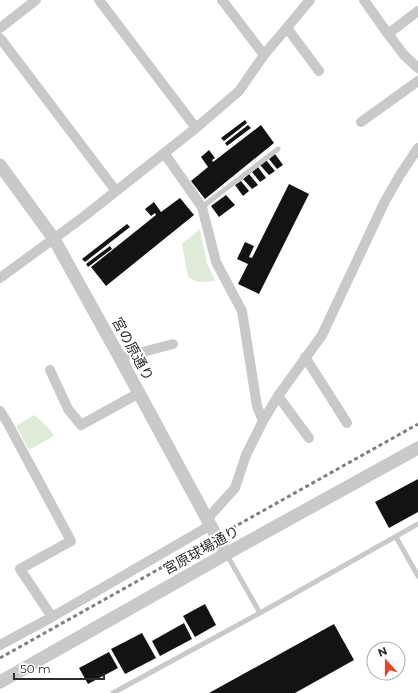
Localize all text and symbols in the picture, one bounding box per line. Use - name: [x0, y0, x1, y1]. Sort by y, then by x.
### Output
- street label: 宮の原通り: [108, 314, 158, 384]
- street label: 宮原球場通り: [160, 522, 242, 578]
- north arrow: [366, 641, 406, 681]
- text: N: [376, 644, 389, 660]
- scale bar: [14, 655, 104, 681]
- text: 50 m: [20, 661, 51, 676]

